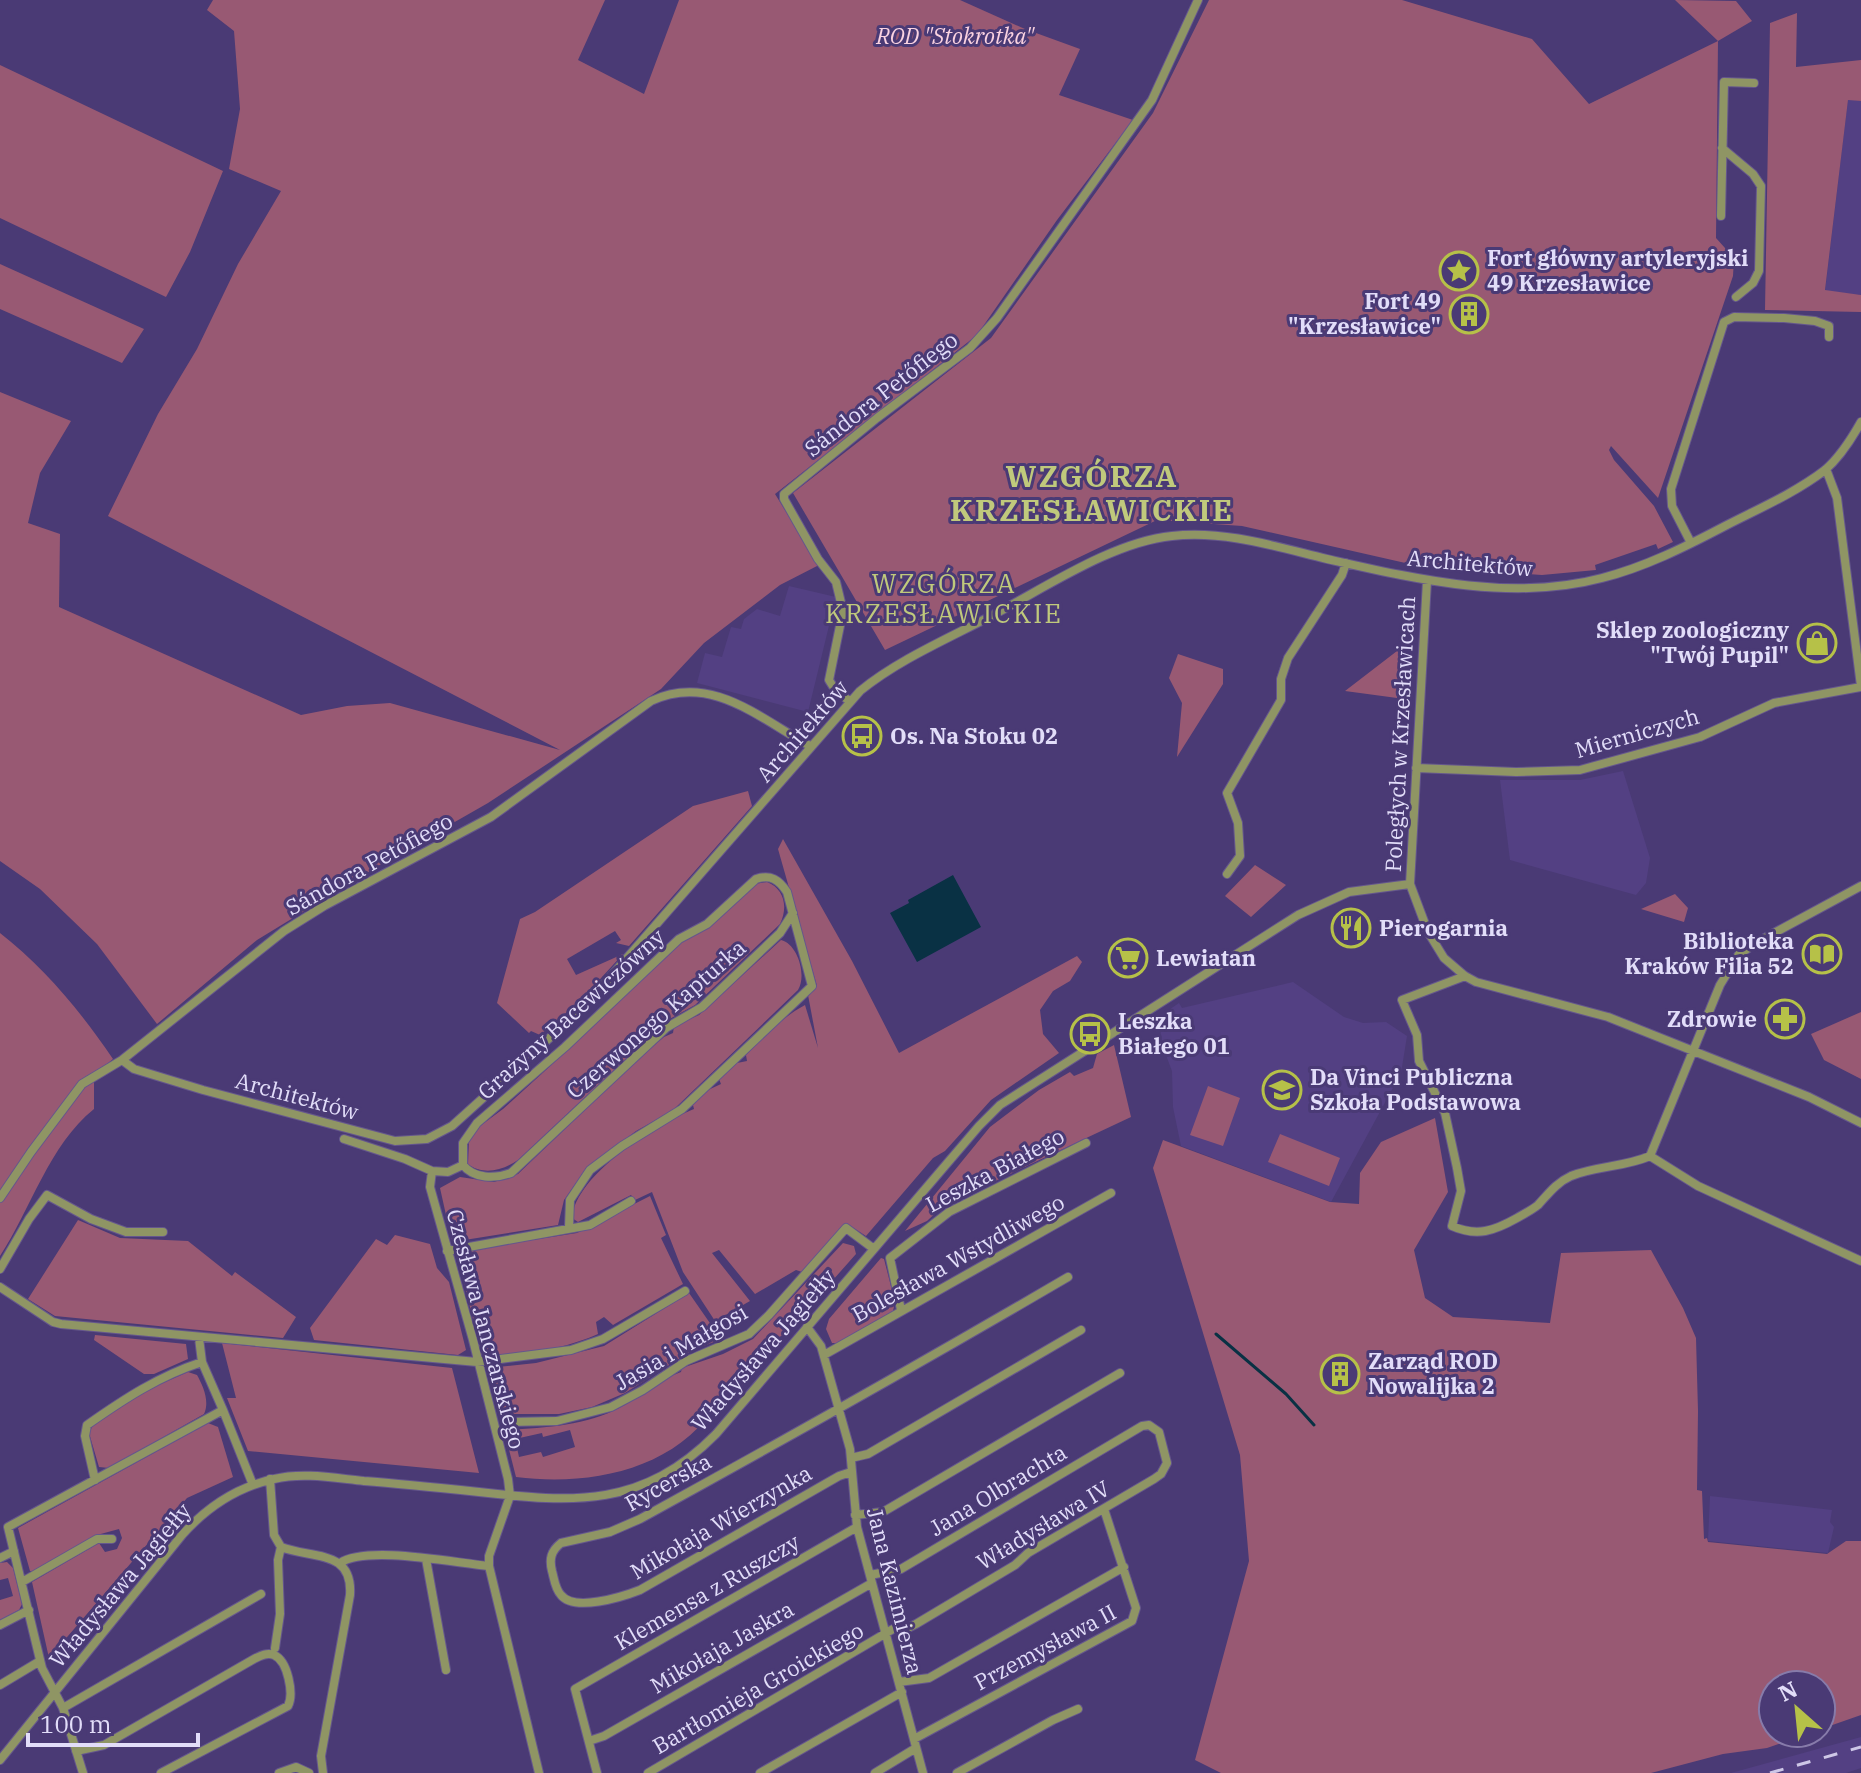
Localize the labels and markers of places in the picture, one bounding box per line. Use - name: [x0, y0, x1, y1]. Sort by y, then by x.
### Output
- place label: Fort główny artyleryjski 49 Krzesławice: [1487, 243, 1748, 297]
- place icon: Fort główny artyleryjski 49 Krzesławice: [1438, 250, 1480, 292]
- place label: Fort 49 "Krzesławice": [1288, 286, 1441, 340]
- building icon: Fort 49 "Krzesławice": [1448, 293, 1490, 335]
- place label: Sklep zoologiczny "Twój Pupil": [1596, 615, 1789, 669]
- shop icon: Sklep zoologiczny "Twój Pupil": [1796, 622, 1838, 664]
- bus stop icon: Os. Na Stoku 02: [841, 715, 883, 757]
- place label: Os. Na Stoku 02: [890, 721, 1058, 750]
- restaurant icon: Pierogarnia: [1330, 907, 1372, 949]
- place label: Pierogarnia: [1379, 913, 1508, 942]
- place label: Biblioteka Kraków Filia 52: [1625, 926, 1794, 980]
- library icon: Biblioteka Kraków Filia 52: [1801, 933, 1843, 975]
- supermarket icon: Lewiatan: [1107, 937, 1149, 979]
- place label: Lewiatan: [1156, 943, 1256, 972]
- pharmacy icon: Zdrowie: [1764, 998, 1806, 1040]
- place label: Zdrowie: [1667, 1004, 1757, 1033]
- place label: Leszka Białego 01: [1118, 1006, 1230, 1060]
- bus stop icon: Leszka Białego 01: [1069, 1013, 1111, 1055]
- place label: Da Vinci Publiczna Szkoła Podstawowa: [1310, 1062, 1521, 1116]
- school or university icon: Da Vinci Publiczna Szkoła Podstawowa: [1261, 1069, 1303, 1111]
- place label: Zarząd ROD Nowalijka 2: [1368, 1346, 1498, 1400]
- building icon: Zarząd ROD Nowalijka 2: [1319, 1353, 1361, 1395]

